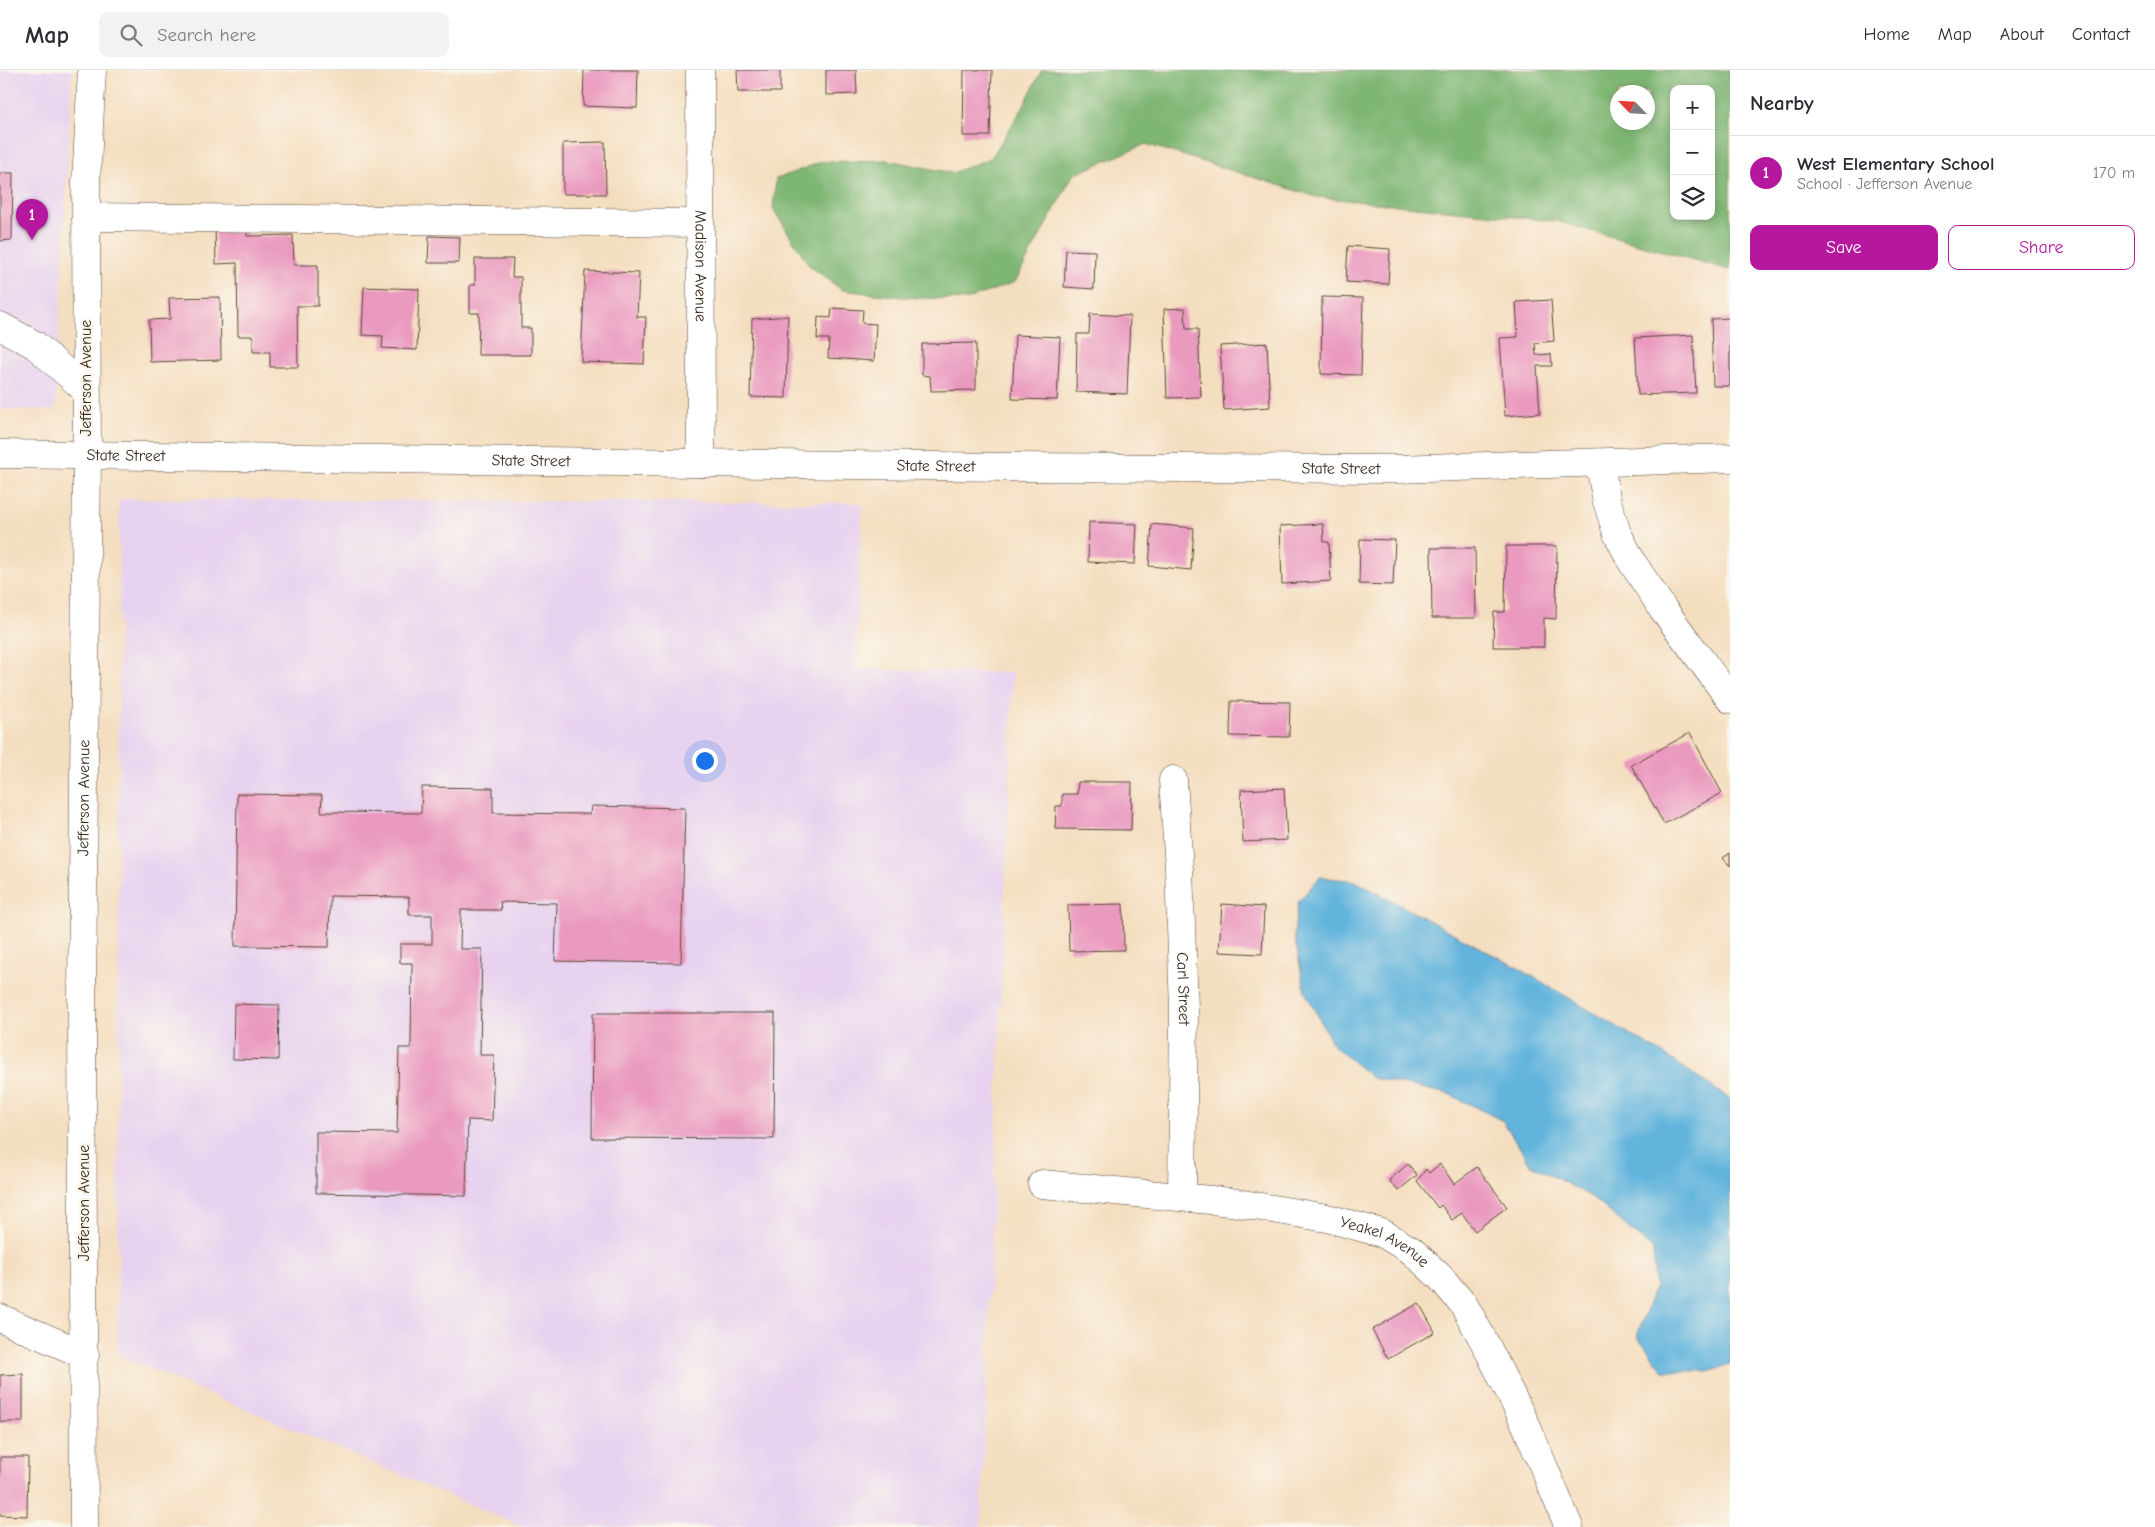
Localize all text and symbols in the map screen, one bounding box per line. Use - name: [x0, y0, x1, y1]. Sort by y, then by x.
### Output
- search box: [99, 12, 449, 57]
- text: Map: [25, 21, 69, 49]
- icon: search: [117, 21, 145, 49]
- text: Search here: [157, 24, 256, 46]
- text: Home: [1863, 24, 1910, 45]
- text: Map: [1938, 24, 1972, 45]
- text: About: [2000, 24, 2044, 45]
- text: Contact: [2072, 24, 2130, 45]
- north arrow: [1610, 85, 1655, 130]
- map controls: [1670, 85, 1715, 220]
- button: +: [1670, 85, 1715, 130]
- text: Nearby: [1750, 91, 1814, 115]
- button: −: [1670, 130, 1715, 175]
- text: West Elementary School: [1797, 153, 1994, 175]
- text: 1: [1763, 164, 1769, 182]
- text: 170 m: [2093, 164, 2135, 182]
- button: layers: [1670, 175, 1715, 220]
- text: School · Jefferson Avenue: [1797, 175, 1972, 193]
- pin: 1: [16, 199, 48, 240]
- street label: Madison Avenue: [691, 210, 710, 322]
- button: Save: [1750, 225, 1938, 270]
- button: Share: [1948, 225, 2135, 270]
- street label: Jefferson Avenue: [77, 320, 95, 436]
- street label: State Street: [86, 446, 166, 465]
- street label: State Street: [491, 451, 571, 470]
- street label: State Street: [896, 457, 976, 476]
- street label: State Street: [1301, 460, 1381, 478]
- street label: Jefferson Avenue: [74, 740, 93, 856]
- your location: [692, 748, 718, 774]
- street label: Carl Street: [1173, 952, 1193, 1026]
- street label: Jefferson Avenue: [75, 1145, 93, 1261]
- street label: Yeakel Avenue: [1338, 1213, 1433, 1271]

